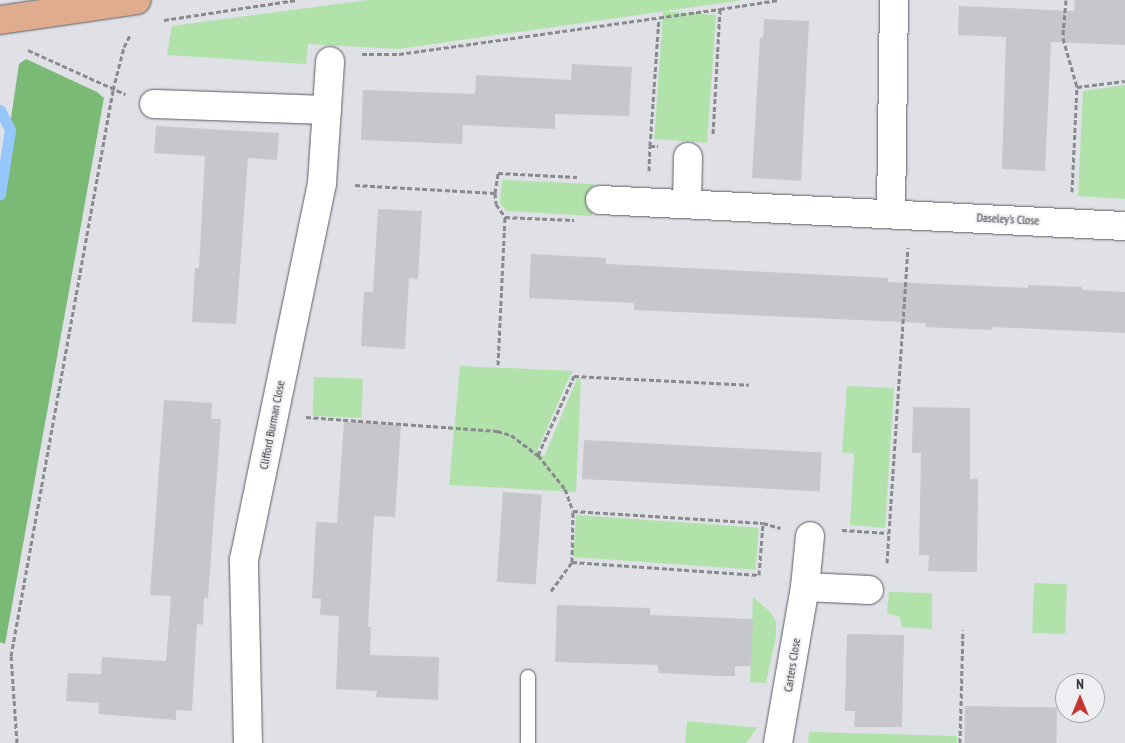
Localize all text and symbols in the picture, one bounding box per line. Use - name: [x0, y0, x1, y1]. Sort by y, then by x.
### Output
- street label: Daseley's Close: [976, 210, 1040, 228]
- street label: Clifford Burman Close: [256, 379, 288, 471]
- street label: Carters Close: [781, 637, 803, 693]
- north arrow: [1055, 673, 1105, 723]
- text: N: [1076, 675, 1084, 693]

